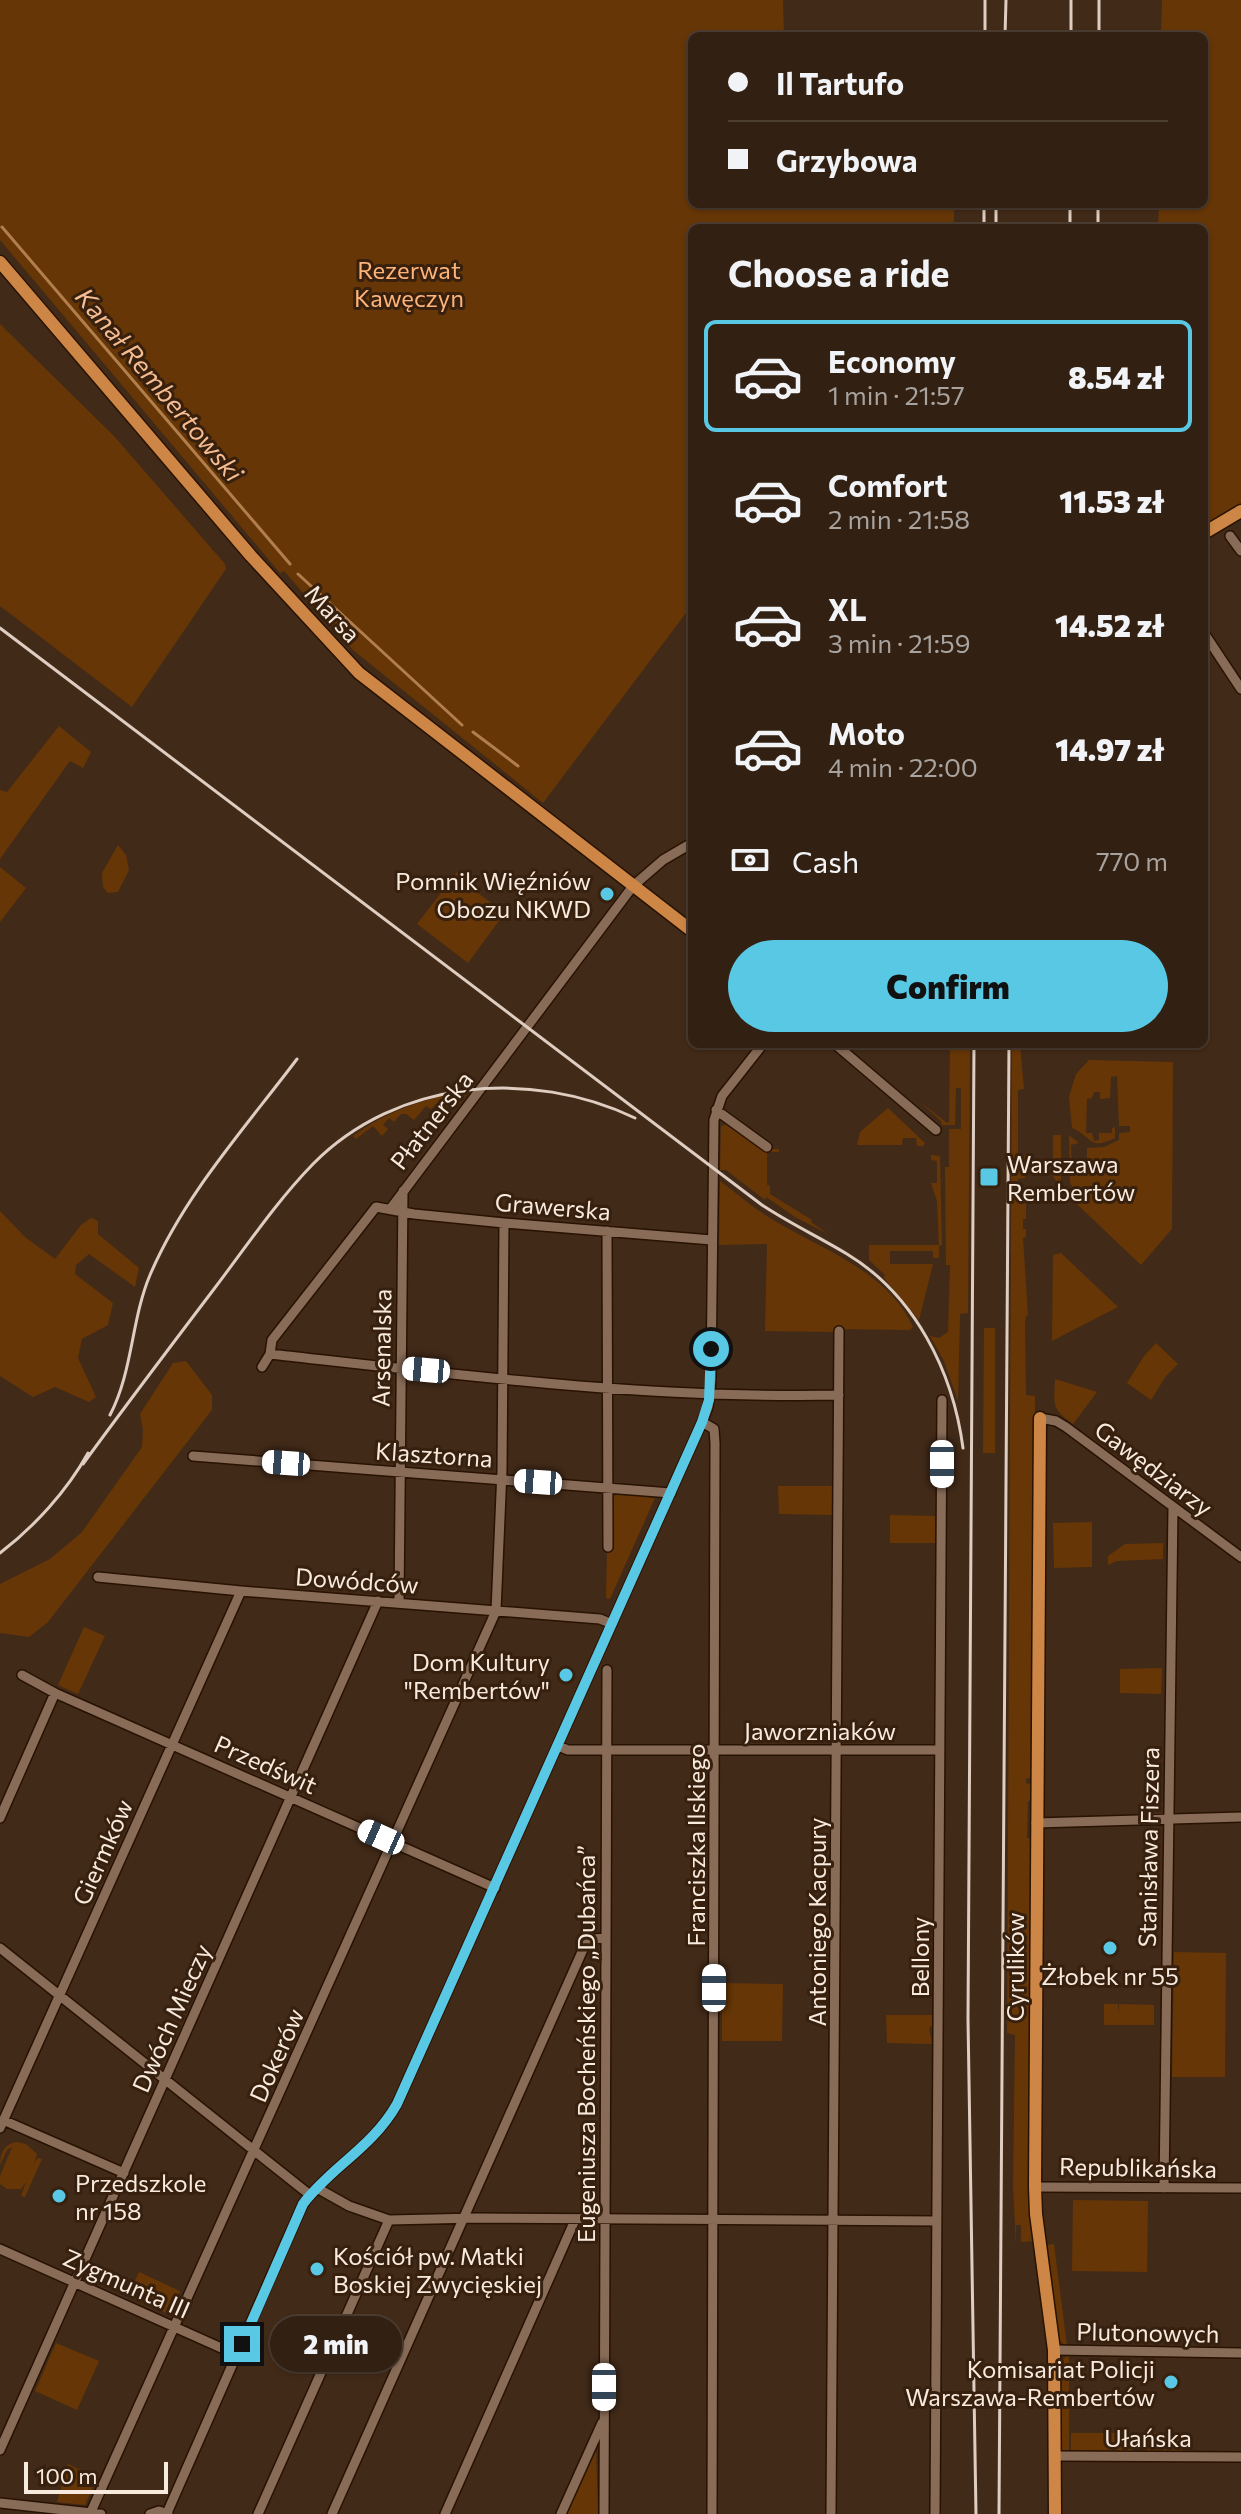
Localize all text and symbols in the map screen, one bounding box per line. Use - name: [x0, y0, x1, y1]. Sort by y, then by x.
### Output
- text: Il Tartufo: [776, 64, 904, 101]
- text: Grzybowa: [776, 141, 918, 178]
- text: Choose a ride: [728, 250, 949, 294]
- park label: Rezerwat Kawęczyn: [354, 255, 464, 312]
- water label: Kanał Rembertowski: [70, 281, 251, 488]
- icon: car: [732, 340, 804, 412]
- text: Economy: [828, 342, 956, 379]
- text: 8.54 zł: [1068, 358, 1164, 395]
- text: 1 min · 21:57: [828, 379, 965, 410]
- icon: car: [732, 464, 804, 536]
- text: Comfort: [828, 466, 947, 503]
- text: 11.53 zł: [1059, 482, 1164, 519]
- text: 2 min · 21:58: [828, 503, 970, 534]
- street label: Marsa: [299, 578, 367, 648]
- icon: car: [732, 588, 804, 660]
- text: XL: [828, 590, 867, 627]
- text: 14.52 zł: [1055, 606, 1164, 643]
- text: 3 min · 21:59: [828, 627, 971, 658]
- icon: car: [732, 712, 804, 784]
- text: Moto: [828, 714, 905, 751]
- text: 14.97 zł: [1055, 730, 1164, 767]
- text: 4 min · 22:00: [828, 751, 978, 782]
- icon: cash: [728, 838, 772, 882]
- text: Cash: [792, 842, 859, 879]
- text: 770 m: [1096, 845, 1168, 876]
- place label: Pomnik Więźniów Obozu NKWD: [395, 866, 591, 923]
- marker: Pomnik Więźniów Obozu NKWD: [598, 885, 616, 903]
- button: Confirm: [728, 940, 1168, 1032]
- street label: Płatnerska: [384, 1065, 478, 1175]
- place label: Warszawa Rembertów: [1007, 1149, 1135, 1206]
- marker: Warszawa Rembertów: [978, 1166, 1000, 1188]
- street label: Grawerska: [494, 1186, 612, 1226]
- street label: Arsenalska: [365, 1289, 397, 1407]
- route start: [693, 1331, 729, 1367]
- car: [401, 1356, 451, 1384]
- street label: Gawędziarzy: [1089, 1414, 1219, 1522]
- street label: Klasztorna: [374, 1435, 494, 1473]
- car: [930, 1440, 954, 1488]
- car: [261, 1449, 311, 1477]
- car: [513, 1468, 563, 1496]
- street label: Dowódców: [294, 1561, 420, 1599]
- place label: Dom Kultury "Rembertów": [404, 1647, 550, 1704]
- marker: Dom Kultury "Rembertów": [557, 1666, 575, 1684]
- street label: Jaworzniaków: [744, 1716, 896, 1745]
- street label: Przedświt: [210, 1729, 322, 1799]
- street label: Franciszka Ilskiego: [681, 1744, 710, 1946]
- street label: Stanisława Fiszera: [1132, 1747, 1164, 1947]
- street label: Giermków: [66, 1795, 138, 1909]
- car: [354, 1816, 408, 1858]
- street label: Antoniego Kacpury: [802, 1818, 831, 2026]
- street label: Eugeniusza Bocheńskiego „Dubańca”: [571, 1845, 600, 2243]
- street label: Cyrulików: [1000, 1912, 1029, 2022]
- street label: Bellony: [905, 1917, 934, 1997]
- street label: Dwóch Mieczy: [125, 1939, 217, 2097]
- marker: Żłobek nr 55: [1101, 1939, 1119, 1957]
- place label: Żłobek nr 55: [1041, 1961, 1179, 1990]
- car: [702, 1964, 726, 2012]
- street label: Dokerów: [243, 2004, 309, 2106]
- street label: Republikańska: [1059, 2151, 1217, 2183]
- place label: Przedszkole nr 158: [75, 2168, 206, 2225]
- marker: Przedszkole nr 158: [50, 2187, 68, 2205]
- place label: Kościół pw. Matki Boskiej Zwycięskiej: [333, 2241, 542, 2298]
- street label: Zygmunta III: [59, 2242, 195, 2324]
- marker: Kościół pw. Matki Boskiej Zwycięskiej: [308, 2260, 326, 2278]
- callout: 2 min: [270, 2316, 402, 2372]
- street label: Plutonowych: [1076, 2316, 1220, 2348]
- route end: [224, 2326, 260, 2362]
- text: 2 min: [303, 2328, 369, 2359]
- place label: Komisariat Policji Warszawa-Rembertów: [905, 2354, 1155, 2411]
- car: [592, 2363, 616, 2411]
- marker: Komisariat Policji Warszawa-Rembertów: [1162, 2373, 1180, 2391]
- street label: Ułańska: [1104, 2423, 1192, 2452]
- scale bar: [24, 2458, 168, 2494]
- text: 100 m: [36, 2462, 98, 2489]

